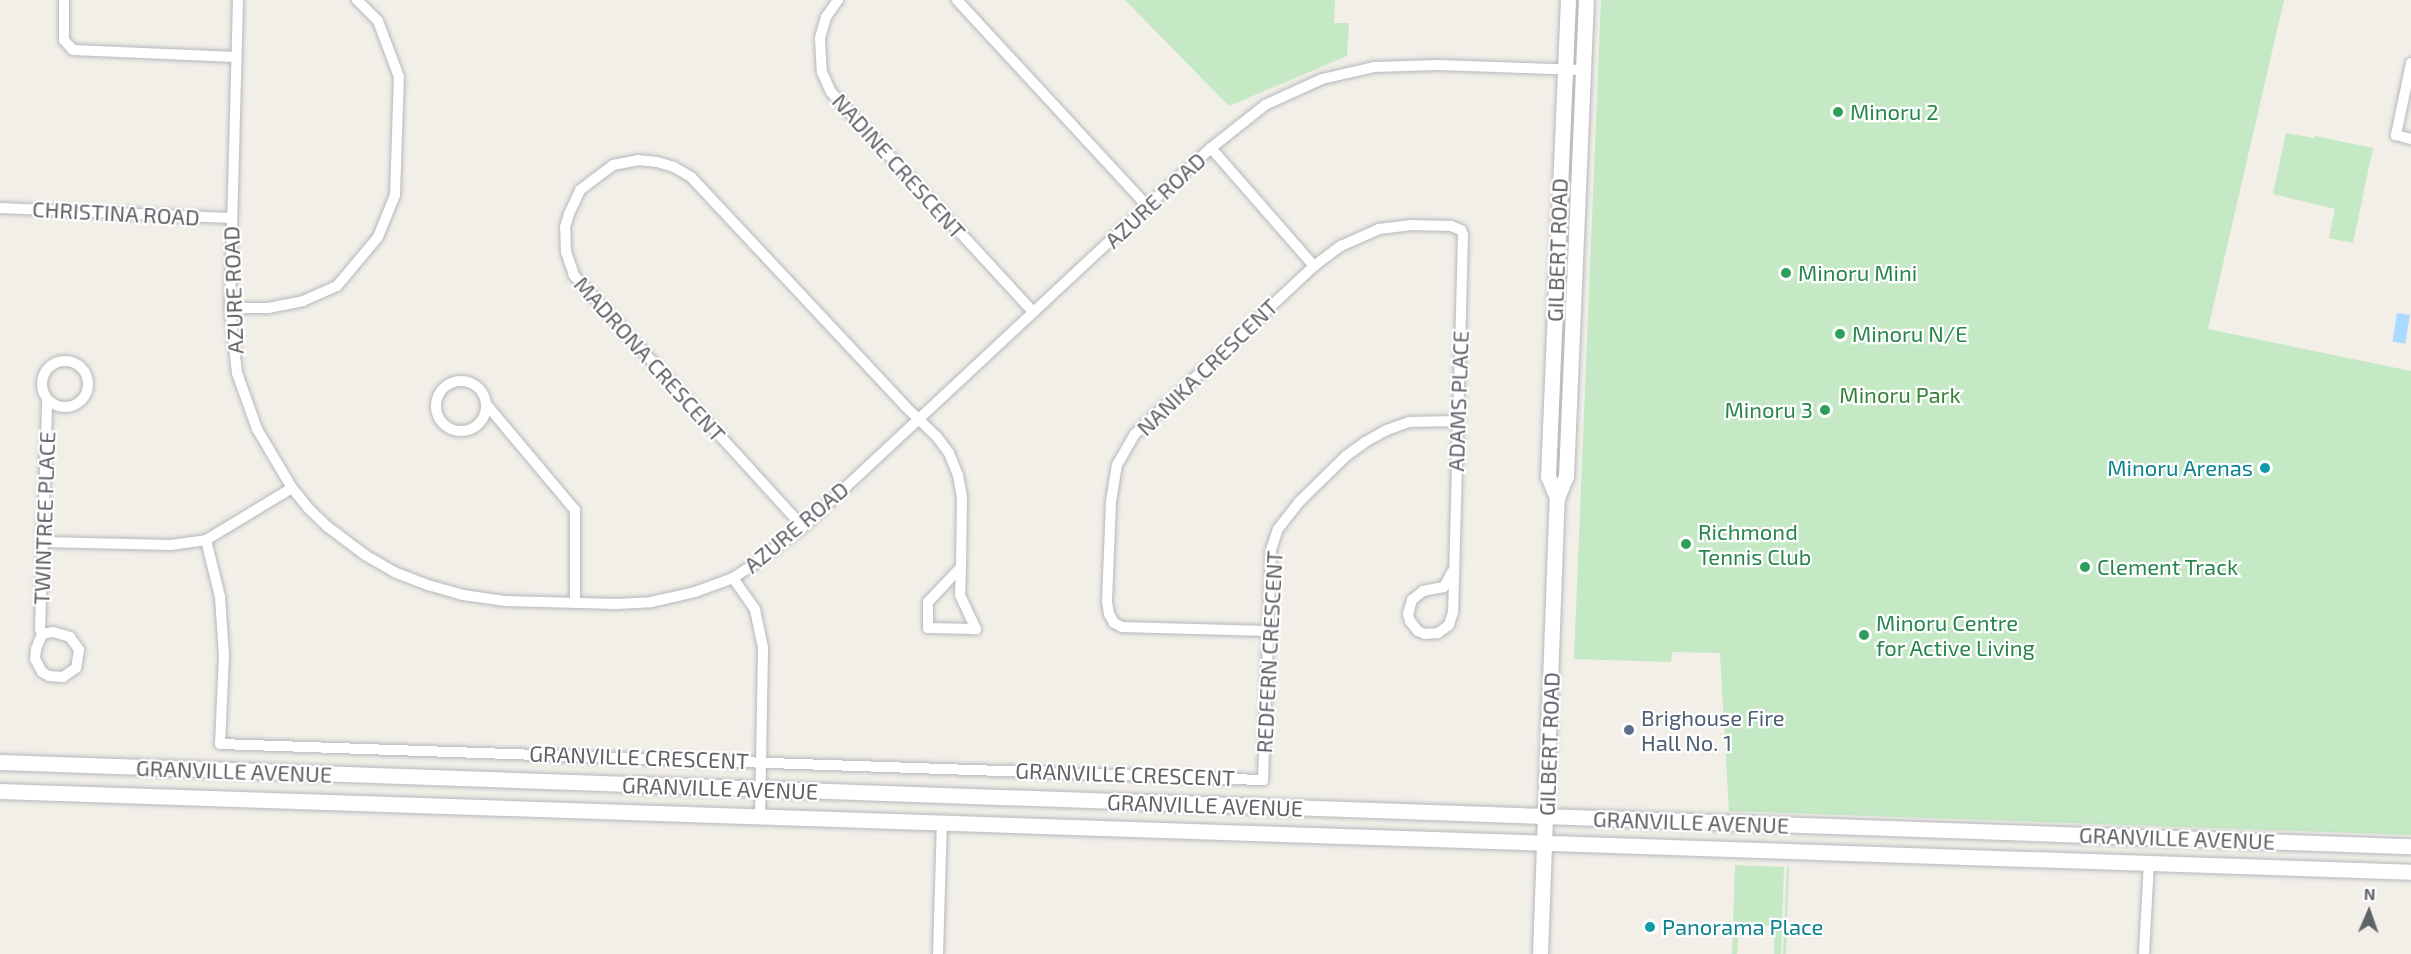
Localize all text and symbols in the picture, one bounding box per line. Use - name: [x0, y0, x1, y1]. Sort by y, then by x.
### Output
- street label: NADINE CRESCENT: [827, 88, 971, 244]
- place label: Minoru 2: [1850, 99, 1939, 125]
- marker: Minoru 2: [1831, 105, 1845, 119]
- street label: AZURE ROAD: [1099, 147, 1211, 253]
- street label: GILBERT ROAD: [1541, 177, 1573, 323]
- street label: CHRISTINA ROAD: [31, 195, 201, 231]
- street label: AZURE ROAD: [218, 226, 248, 354]
- place label: Minoru Mini: [1798, 260, 1917, 286]
- marker: Minoru Mini: [1779, 266, 1793, 280]
- street label: MADRONA CRESCENT: [569, 271, 731, 447]
- street label: NANIKA CRESCENT: [1131, 293, 1283, 441]
- place label: Minoru N/E: [1852, 321, 1967, 347]
- marker: Minoru N/E: [1833, 327, 1847, 341]
- street label: ADAMS PLACE: [1442, 330, 1474, 472]
- park label: Minoru Park: [1839, 382, 1961, 408]
- place label: Minoru 3: [1724, 397, 1813, 423]
- marker: Minoru 3: [1818, 403, 1832, 417]
- street label: TWINTREE PLACE: [28, 431, 60, 605]
- place label: Minoru Arenas: [2107, 455, 2253, 481]
- marker: Minoru Arenas: [2258, 461, 2272, 475]
- street label: AZURE ROAD: [738, 476, 854, 578]
- place label: Richmond Tennis Club: [1698, 518, 1811, 570]
- marker: Richmond Tennis Club: [1679, 537, 1693, 551]
- street label: REDFERN CRESCENT: [1251, 550, 1287, 754]
- place label: Clement Track: [2097, 554, 2239, 580]
- marker: Clement Track: [2078, 560, 2092, 574]
- place label: Minoru Centre for Active Living: [1876, 609, 2036, 660]
- marker: Minoru Centre for Active Living: [1857, 628, 1871, 642]
- street label: GILBERT ROAD: [1533, 671, 1565, 817]
- place label: Brighouse Fire Hall No. 1: [1641, 704, 1785, 756]
- marker: Brighouse Fire Hall No. 1: [1622, 723, 1636, 737]
- street label: GRANVILLE CRESCENT: [529, 740, 749, 774]
- street label: GRANVILLE AVENUE: [135, 754, 333, 788]
- street label: GRANVILLE CRESCENT: [1015, 757, 1235, 791]
- street label: GRANVILLE AVENUE: [621, 771, 819, 805]
- street label: GRANVILLE AVENUE: [1106, 788, 1304, 822]
- street label: GRANVILLE AVENUE: [1592, 805, 1790, 839]
- street label: GRANVILLE AVENUE: [2078, 821, 2276, 855]
- north arrow: [2339, 882, 2399, 942]
- text: N: [2364, 884, 2376, 903]
- place label: Panorama Place: [1662, 914, 1823, 940]
- marker: Panorama Place: [1643, 920, 1657, 934]

